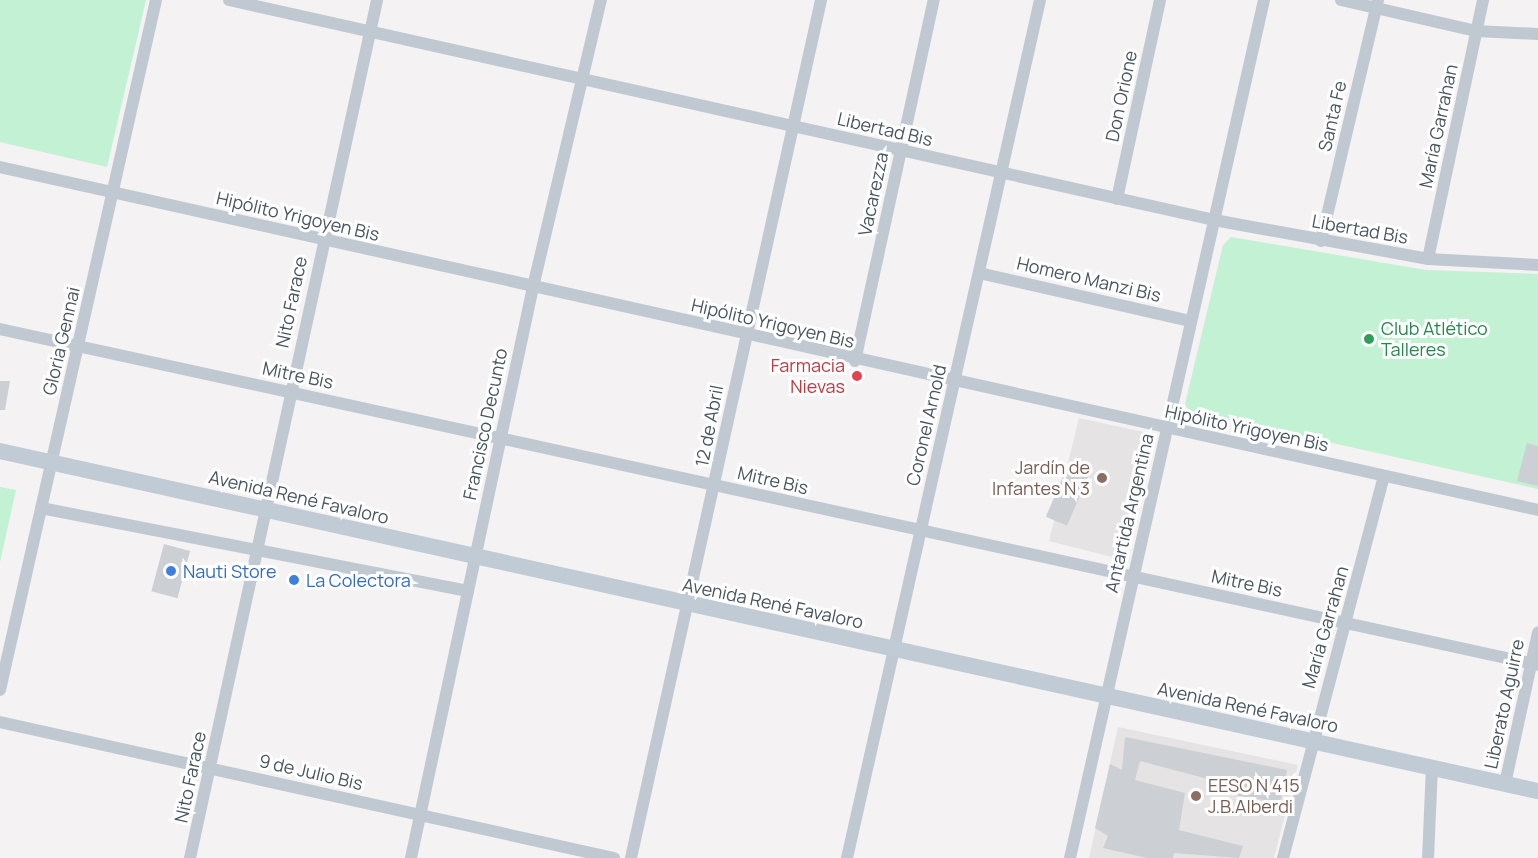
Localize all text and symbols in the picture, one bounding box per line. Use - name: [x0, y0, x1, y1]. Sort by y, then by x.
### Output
- street label: Don Orione: [1101, 48, 1141, 144]
- street label: María Garrahan: [1414, 62, 1462, 190]
- street label: Santa Fe: [1313, 79, 1351, 153]
- street label: Libertad Bis: [835, 108, 935, 150]
- street label: Vacarezza: [854, 150, 892, 238]
- street label: Hipólito Yrigoyen Bis: [214, 187, 382, 245]
- street label: Libertad Bis: [1310, 210, 1410, 248]
- street label: Homero Manzi Bis: [1015, 252, 1163, 306]
- street label: Nito Farace: [271, 254, 311, 350]
- street label: Gloria Gennai: [38, 285, 84, 397]
- street label: Hipólito Yrigoyen Bis: [689, 294, 857, 352]
- place label: Club Atlético Talleres: [1381, 318, 1488, 360]
- marker: Club Atlético Talleres: [1362, 332, 1376, 346]
- street label: Francisco Decunto: [458, 346, 512, 502]
- place label: Farmacia Nievas: [771, 355, 845, 398]
- street label: Mitre Bis: [261, 357, 335, 393]
- street label: Coronel Arnold: [902, 362, 950, 488]
- marker: Farmacia Nievas: [850, 369, 864, 383]
- street label: 12 de Abril: [691, 383, 727, 469]
- street label: Hipólito Yrigoyen Bis: [1163, 400, 1331, 456]
- street label: Antartida Argentina: [1100, 431, 1158, 595]
- place label: Jardín de Infantes N 3: [992, 457, 1090, 500]
- street label: Mitre Bis: [736, 461, 810, 499]
- street label: Avenida René Favaloro: [207, 466, 391, 528]
- marker: Jardín de Infantes N 3: [1095, 471, 1109, 485]
- place label: Nauti Store: [183, 560, 276, 582]
- street label: María Garrahan: [1297, 563, 1353, 691]
- marker: Nauti Store: [164, 564, 178, 578]
- street label: Mitre Bis: [1210, 565, 1284, 601]
- place label: La Colectora: [306, 569, 411, 591]
- marker: La Colectora: [287, 573, 301, 587]
- street label: Avenida René Favaloro: [681, 573, 865, 633]
- street label: Liberato Aguirre: [1480, 637, 1528, 771]
- street label: Avenida René Favaloro: [1156, 677, 1340, 737]
- street label: Nito Farace: [170, 729, 210, 825]
- street label: 9 de Julio Bis: [257, 750, 365, 794]
- place label: EESO N 415 J.B.Alberdi: [1208, 775, 1300, 818]
- marker: EESO N 415 J.B.Alberdi: [1189, 789, 1203, 803]

